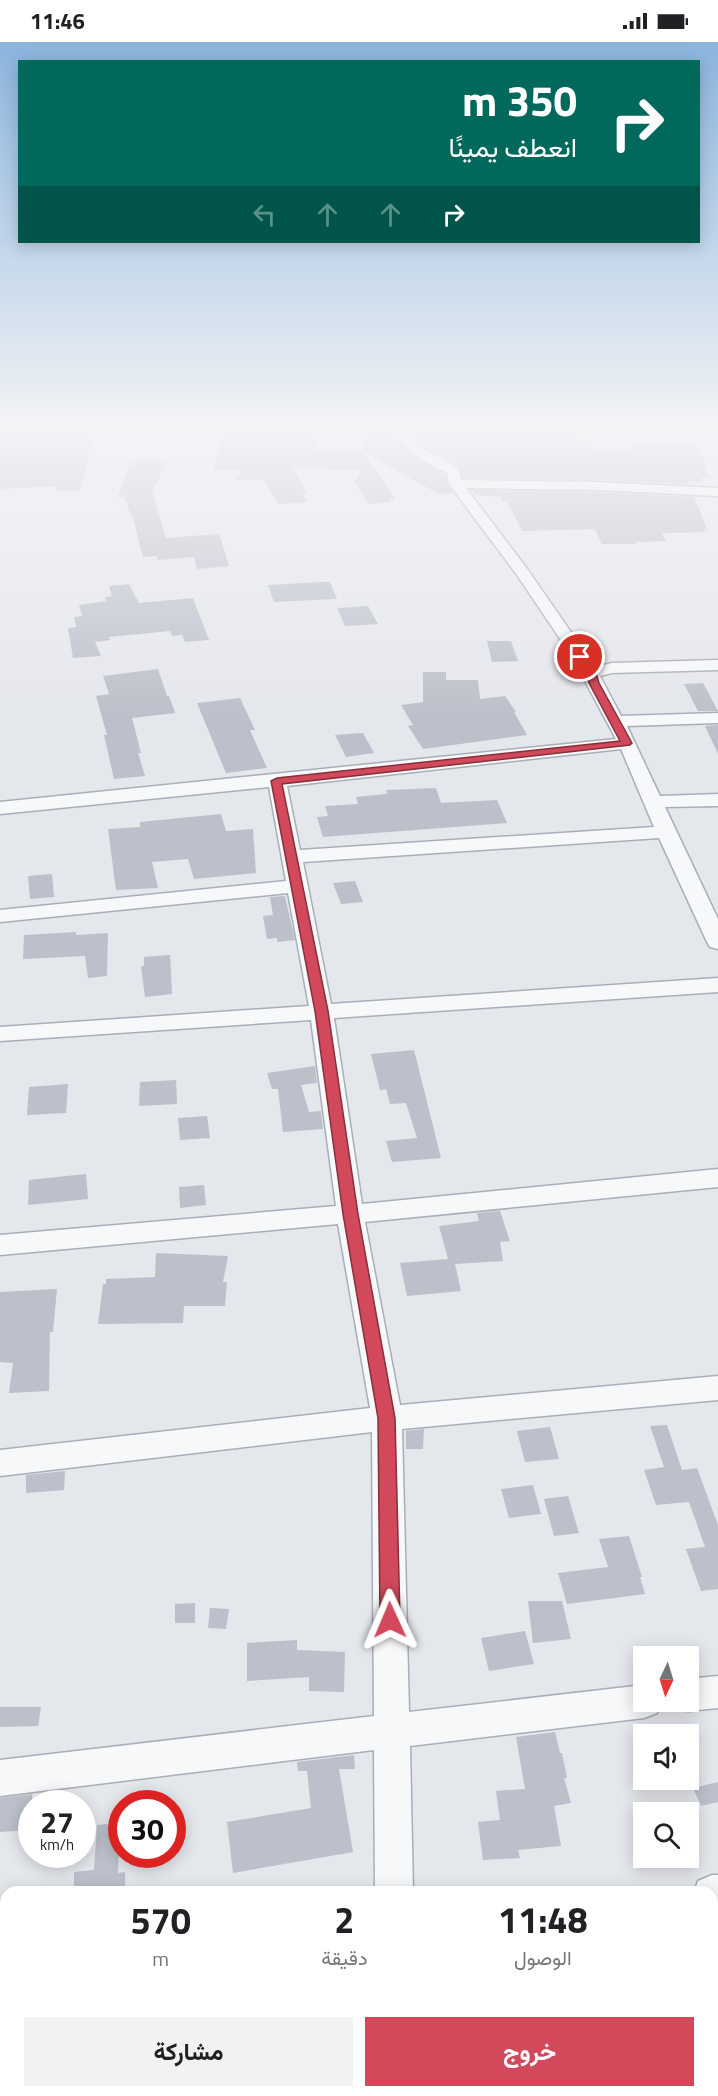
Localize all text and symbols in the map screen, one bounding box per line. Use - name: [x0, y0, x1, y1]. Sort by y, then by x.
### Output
- text: 11:46: [30, 4, 85, 38]
- text: 350 m: [462, 68, 577, 132]
- icon: right: [598, 84, 676, 162]
- text: انعطف يمينًا: [448, 126, 577, 167]
- icon: left: [248, 198, 281, 231]
- icon: ahead: [311, 198, 344, 231]
- icon: ahead: [374, 198, 407, 231]
- icon: right: [437, 198, 470, 231]
- pin: [554, 631, 605, 682]
- icon: arrive: [563, 640, 596, 673]
- position arrow: [358, 1588, 422, 1652]
- north arrow: [633, 1646, 699, 1712]
- map controls: [633, 1646, 699, 1868]
- button: sound: [633, 1724, 699, 1790]
- speed limit sign: 30: [108, 1790, 186, 1868]
- text: 27: [40, 1799, 74, 1845]
- button: search: [633, 1802, 699, 1868]
- text: km/h: [40, 1833, 74, 1856]
- text: 2: [334, 1892, 354, 1947]
- text: 11:48: [498, 1892, 588, 1947]
- text: 570: [130, 1893, 191, 1948]
- text: دقيقة: [321, 1942, 367, 1973]
- text: الوصول: [514, 1942, 572, 1973]
- text: m: [152, 1943, 169, 1974]
- button: مشاركة: [24, 2017, 353, 2086]
- button: خروج: [365, 2017, 694, 2086]

